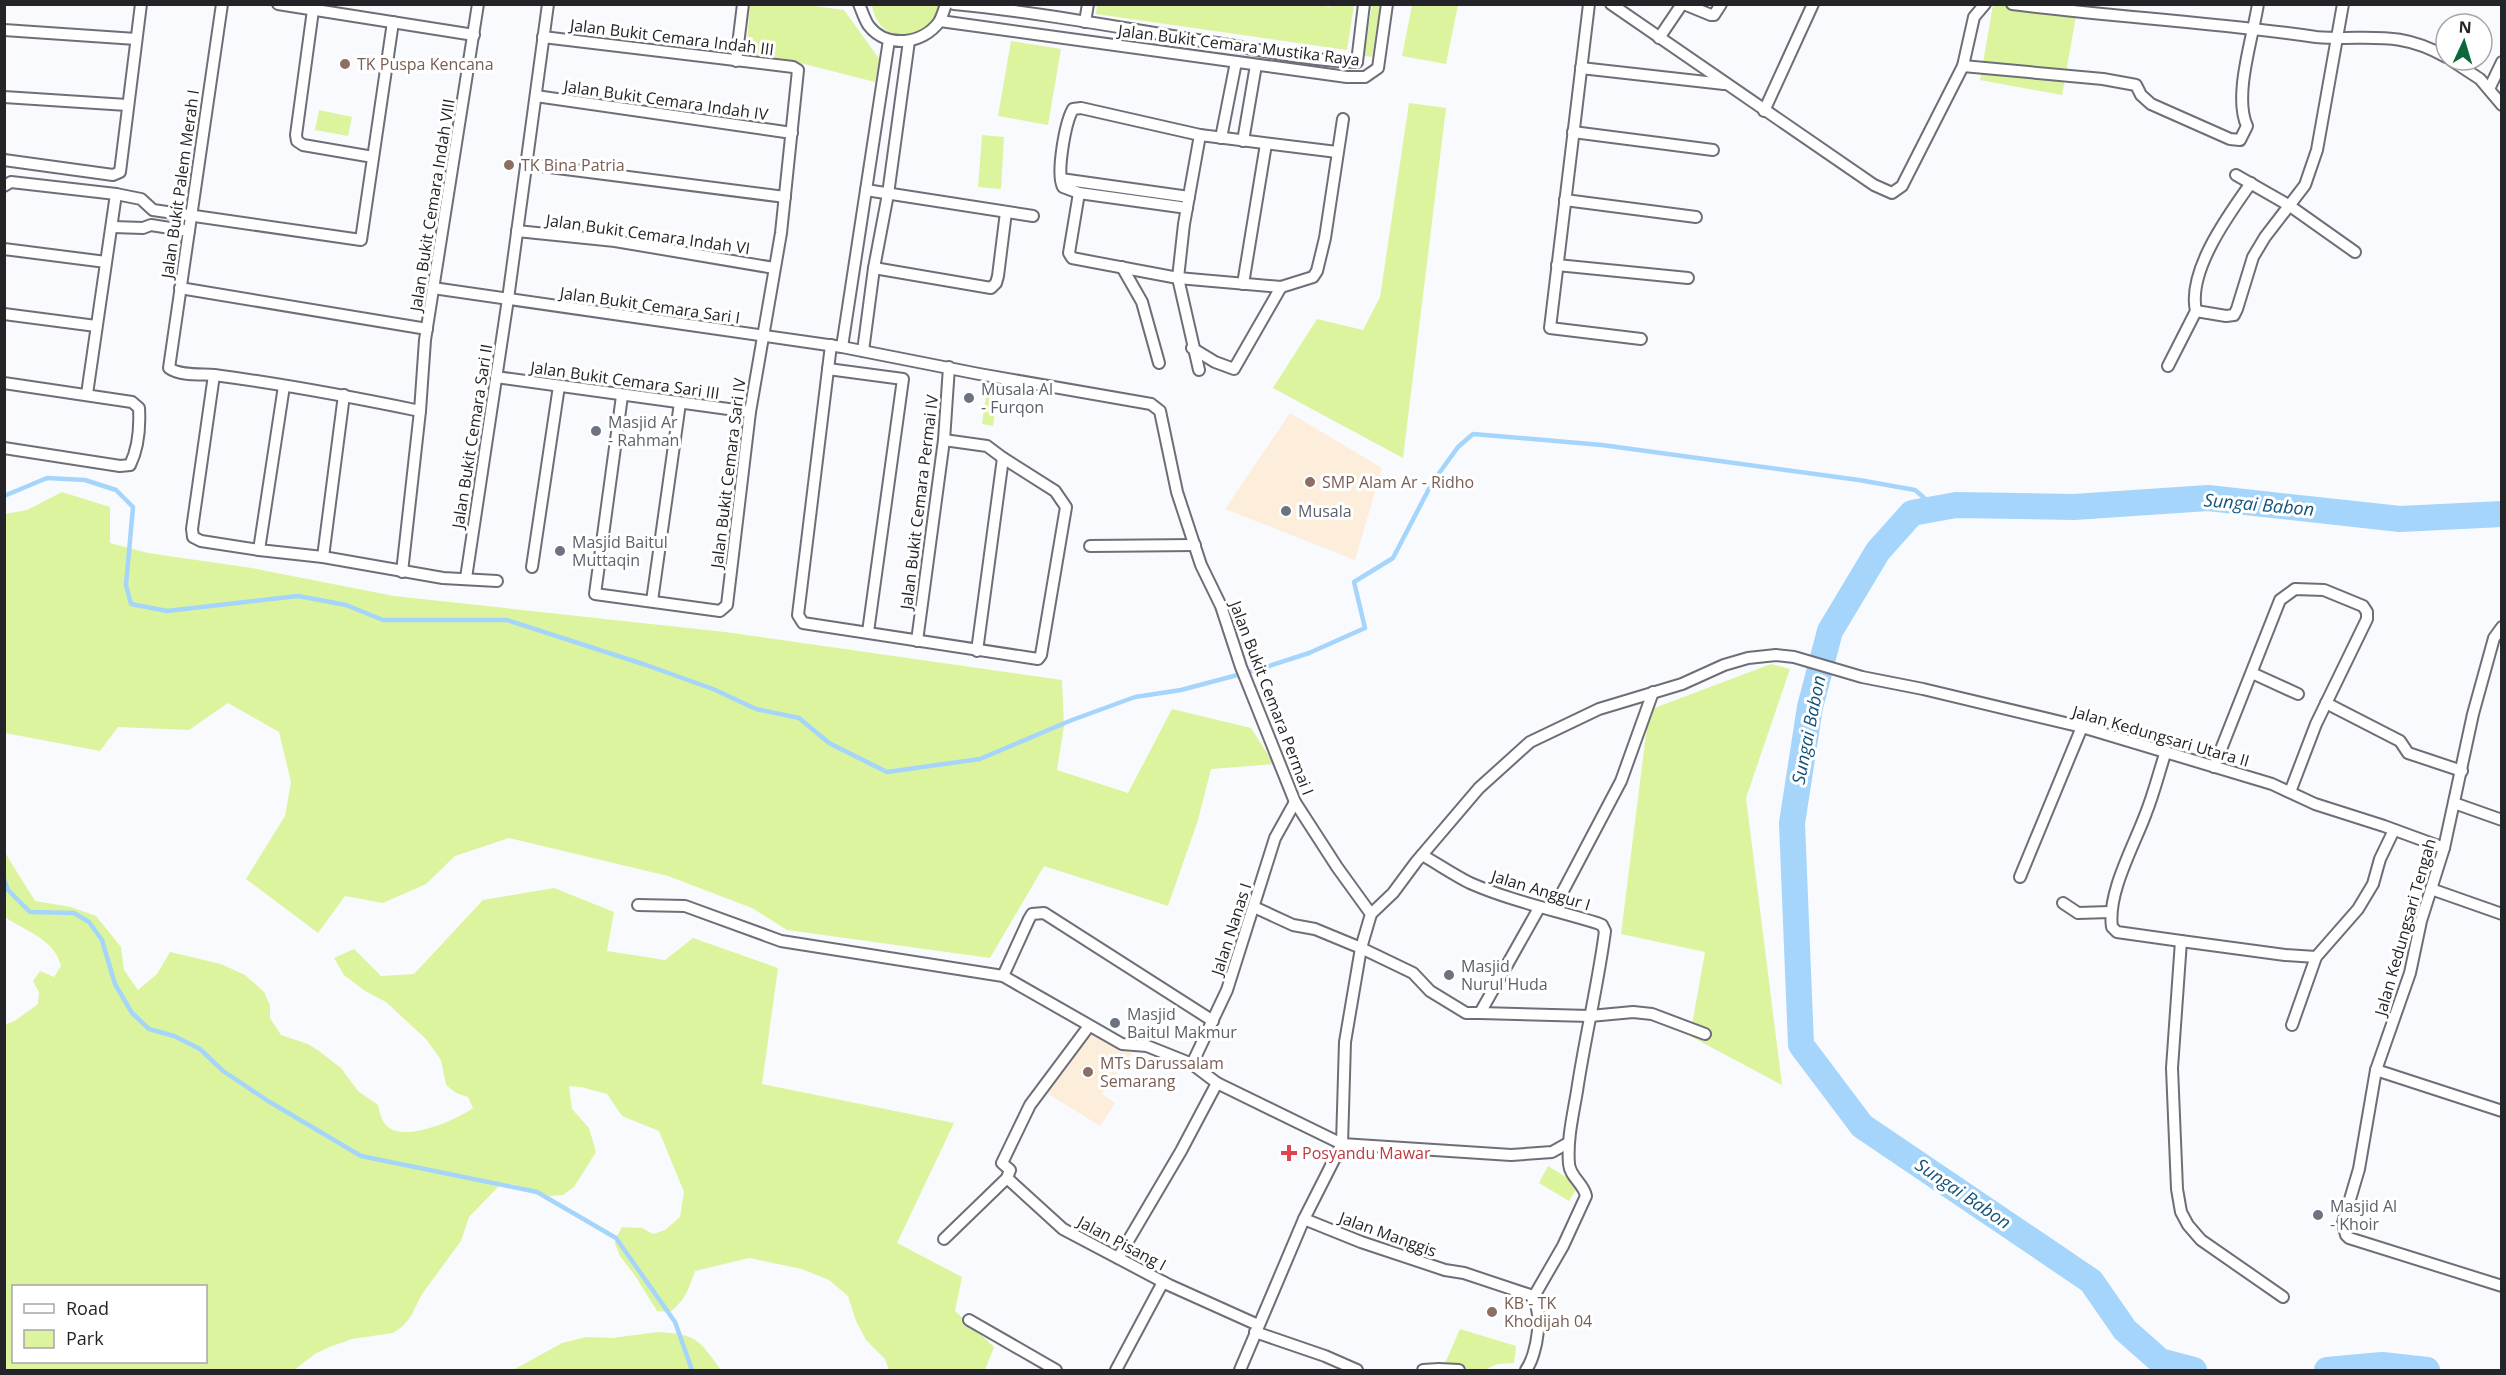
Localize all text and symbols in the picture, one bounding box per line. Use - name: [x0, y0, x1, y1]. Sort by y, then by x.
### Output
- north arrow: [2434, 12, 2494, 72]
- street label: Jalan Bukit Cemara Indah III: [567, 13, 775, 60]
- text: N: [2458, 16, 2472, 38]
- street label: Jalan Bukit Cemara Mustika Raya: [1115, 19, 1361, 71]
- place label: TK Puspa Kencana: [357, 53, 494, 75]
- marker: TK Puspa Kencana: [338, 57, 352, 71]
- street label: Jalan Bukit Cemara Indah IV: [561, 75, 770, 125]
- street label: Jalan Bukit Palem Merah I: [156, 88, 204, 282]
- street label: Jalan Bukit Cemara Indah VIII: [404, 97, 460, 315]
- place label: TK Bina Patria: [521, 154, 625, 176]
- marker: TK Bina Patria: [502, 158, 516, 172]
- street label: Jalan Bukit Cemara Indah VI: [543, 209, 751, 259]
- street label: Jalan Bukit Cemara Sari I: [556, 281, 742, 329]
- street label: Jalan Bukit Cemara Sari II: [446, 342, 497, 532]
- street label: Jalan Bukit Cemara Sari III: [527, 356, 721, 404]
- street label: Jalan Bukit Cemara Sari IV: [705, 376, 751, 571]
- place label: Musala Al - Furqon: [981, 378, 1053, 418]
- marker: Musala Al - Furqon: [962, 391, 976, 405]
- street label: Jalan Bukit Cemara Permai IV: [895, 393, 943, 612]
- place label: Masjid Ar - Rahman: [608, 411, 679, 451]
- marker: Masjid Ar - Rahman: [589, 424, 603, 438]
- place label: SMP Alam Ar - Ridho: [1322, 471, 1474, 493]
- marker: SMP Alam Ar - Ridho: [1303, 475, 1317, 489]
- water label: Sungai Babon: [2203, 487, 2315, 521]
- place label: Musala: [1298, 500, 1352, 522]
- marker: Musala: [1279, 504, 1293, 518]
- place label: Masjid Baitul Muttaqin: [572, 531, 668, 571]
- marker: Masjid Baitul Muttaqin: [553, 544, 567, 558]
- street label: Jalan Bukit Cemara Permai I: [1224, 596, 1319, 798]
- water label: Sungai Babon: [1786, 673, 1830, 786]
- street label: Jalan Kedungsari Utara II: [2068, 700, 2252, 772]
- street label: Jalan Kedungsari Tengah: [2369, 836, 2441, 1020]
- street label: Jalan Anggur I: [1487, 864, 1593, 915]
- street label: Jalan Nanas I: [1205, 880, 1256, 980]
- place label: Masjid Nurul Huda: [1461, 955, 1548, 995]
- marker: Masjid Nurul Huda: [1442, 968, 1456, 982]
- place label: Masjid Baitul Makmur: [1127, 1003, 1237, 1043]
- marker: Masjid Baitul Makmur: [1108, 1016, 1122, 1030]
- place label: MTs Darussalam Semarang: [1100, 1052, 1224, 1092]
- marker: MTs Darussalam Semarang: [1081, 1065, 1095, 1079]
- place label: Posyandu Mawar: [1302, 1142, 1431, 1164]
- marker: Posyandu Mawar: [1280, 1144, 1298, 1162]
- water label: Sungai Babon: [1911, 1152, 2016, 1234]
- place label: Masjid Al - Khoir: [2330, 1195, 2397, 1235]
- street label: Jalan Manggis: [1334, 1205, 1440, 1262]
- marker: Masjid Al - Khoir: [2311, 1208, 2325, 1222]
- street label: Jalan Pisang I: [1072, 1209, 1170, 1276]
- legend: [12, 1285, 207, 1363]
- place label: KB - TK Khodijah 04: [1504, 1292, 1592, 1332]
- text: Road: [66, 1296, 109, 1320]
- marker: KB - TK Khodijah 04: [1485, 1305, 1499, 1319]
- text: Park: [66, 1326, 104, 1350]

